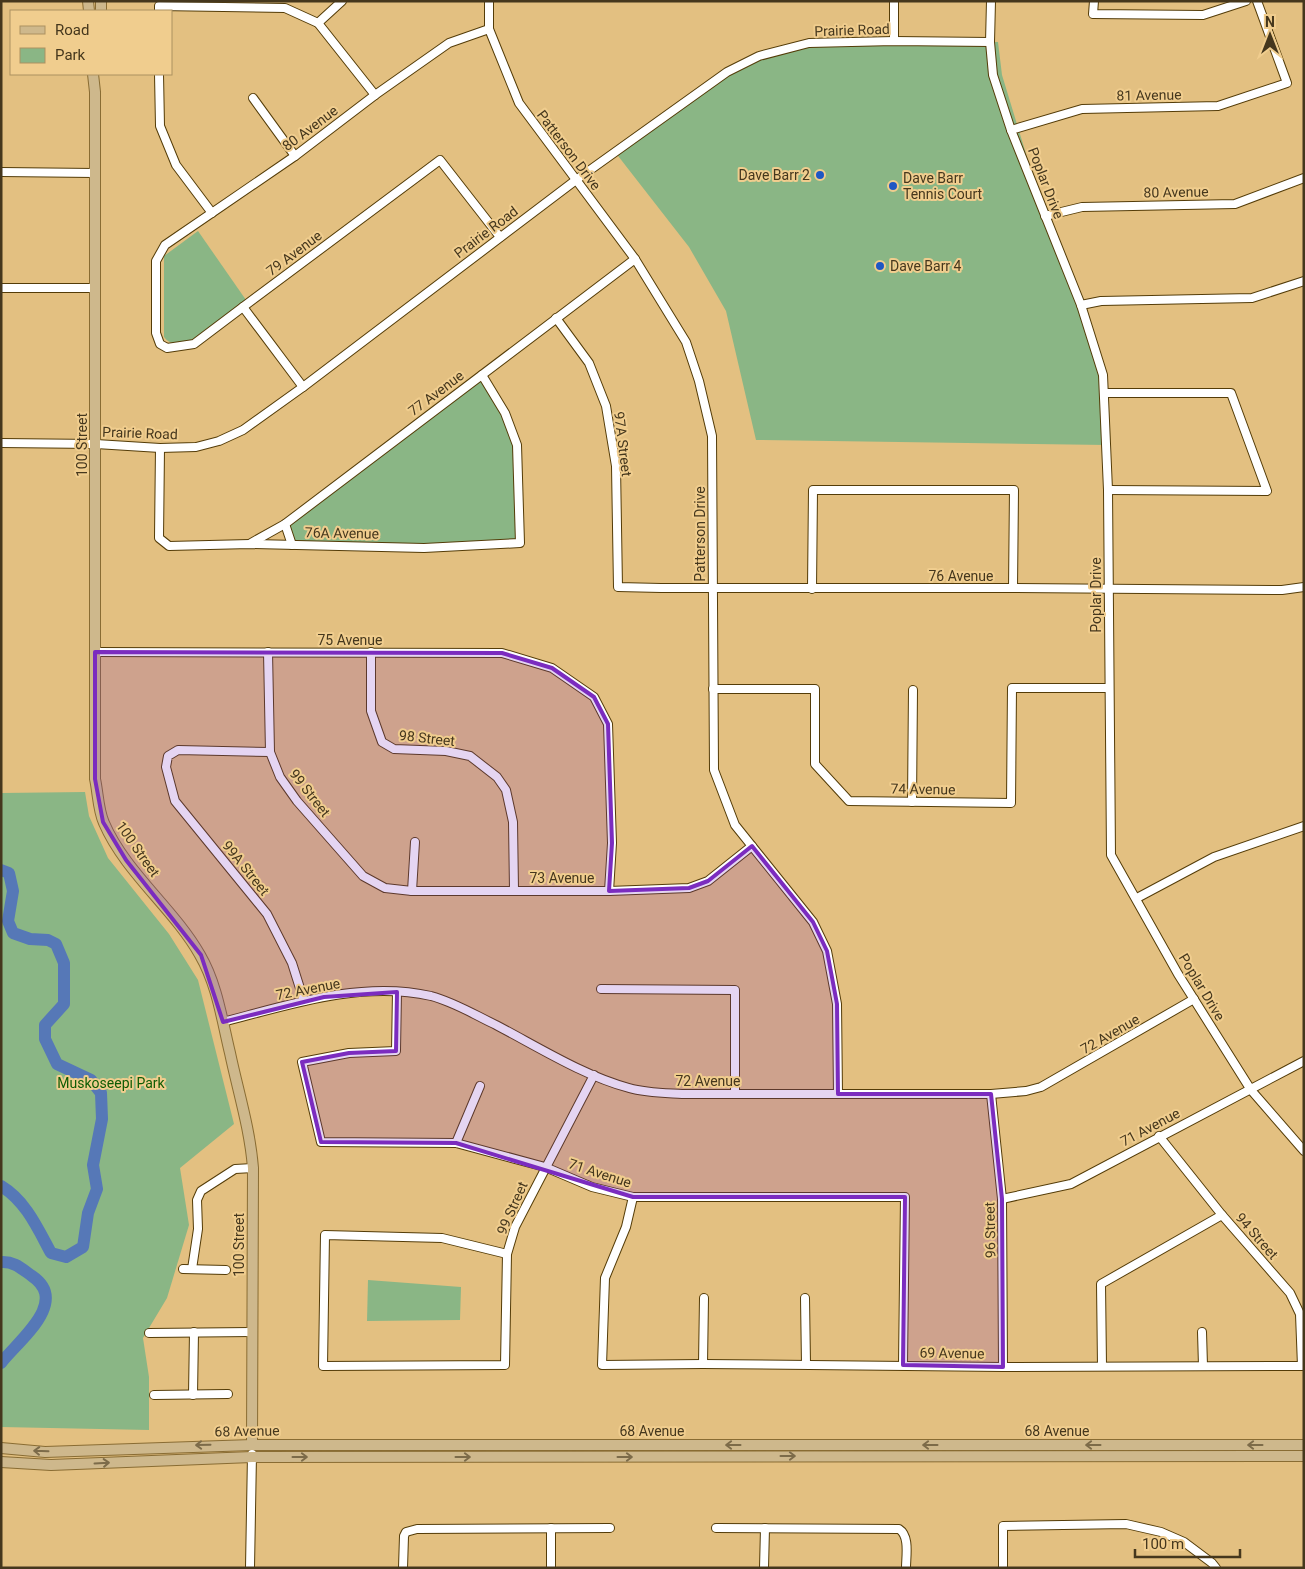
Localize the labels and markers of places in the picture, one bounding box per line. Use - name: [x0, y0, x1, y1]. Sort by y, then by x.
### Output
- place label: Dave Barr 2: [739, 167, 810, 183]
- marker: Dave Barr 2: [814, 169, 826, 181]
- place label: Dave Barr Tennis Court: [903, 170, 983, 202]
- marker: Dave Barr Tennis Court: [887, 180, 899, 192]
- place label: Dave Barr 4: [890, 258, 962, 274]
- marker: Dave Barr 4: [874, 260, 886, 272]

